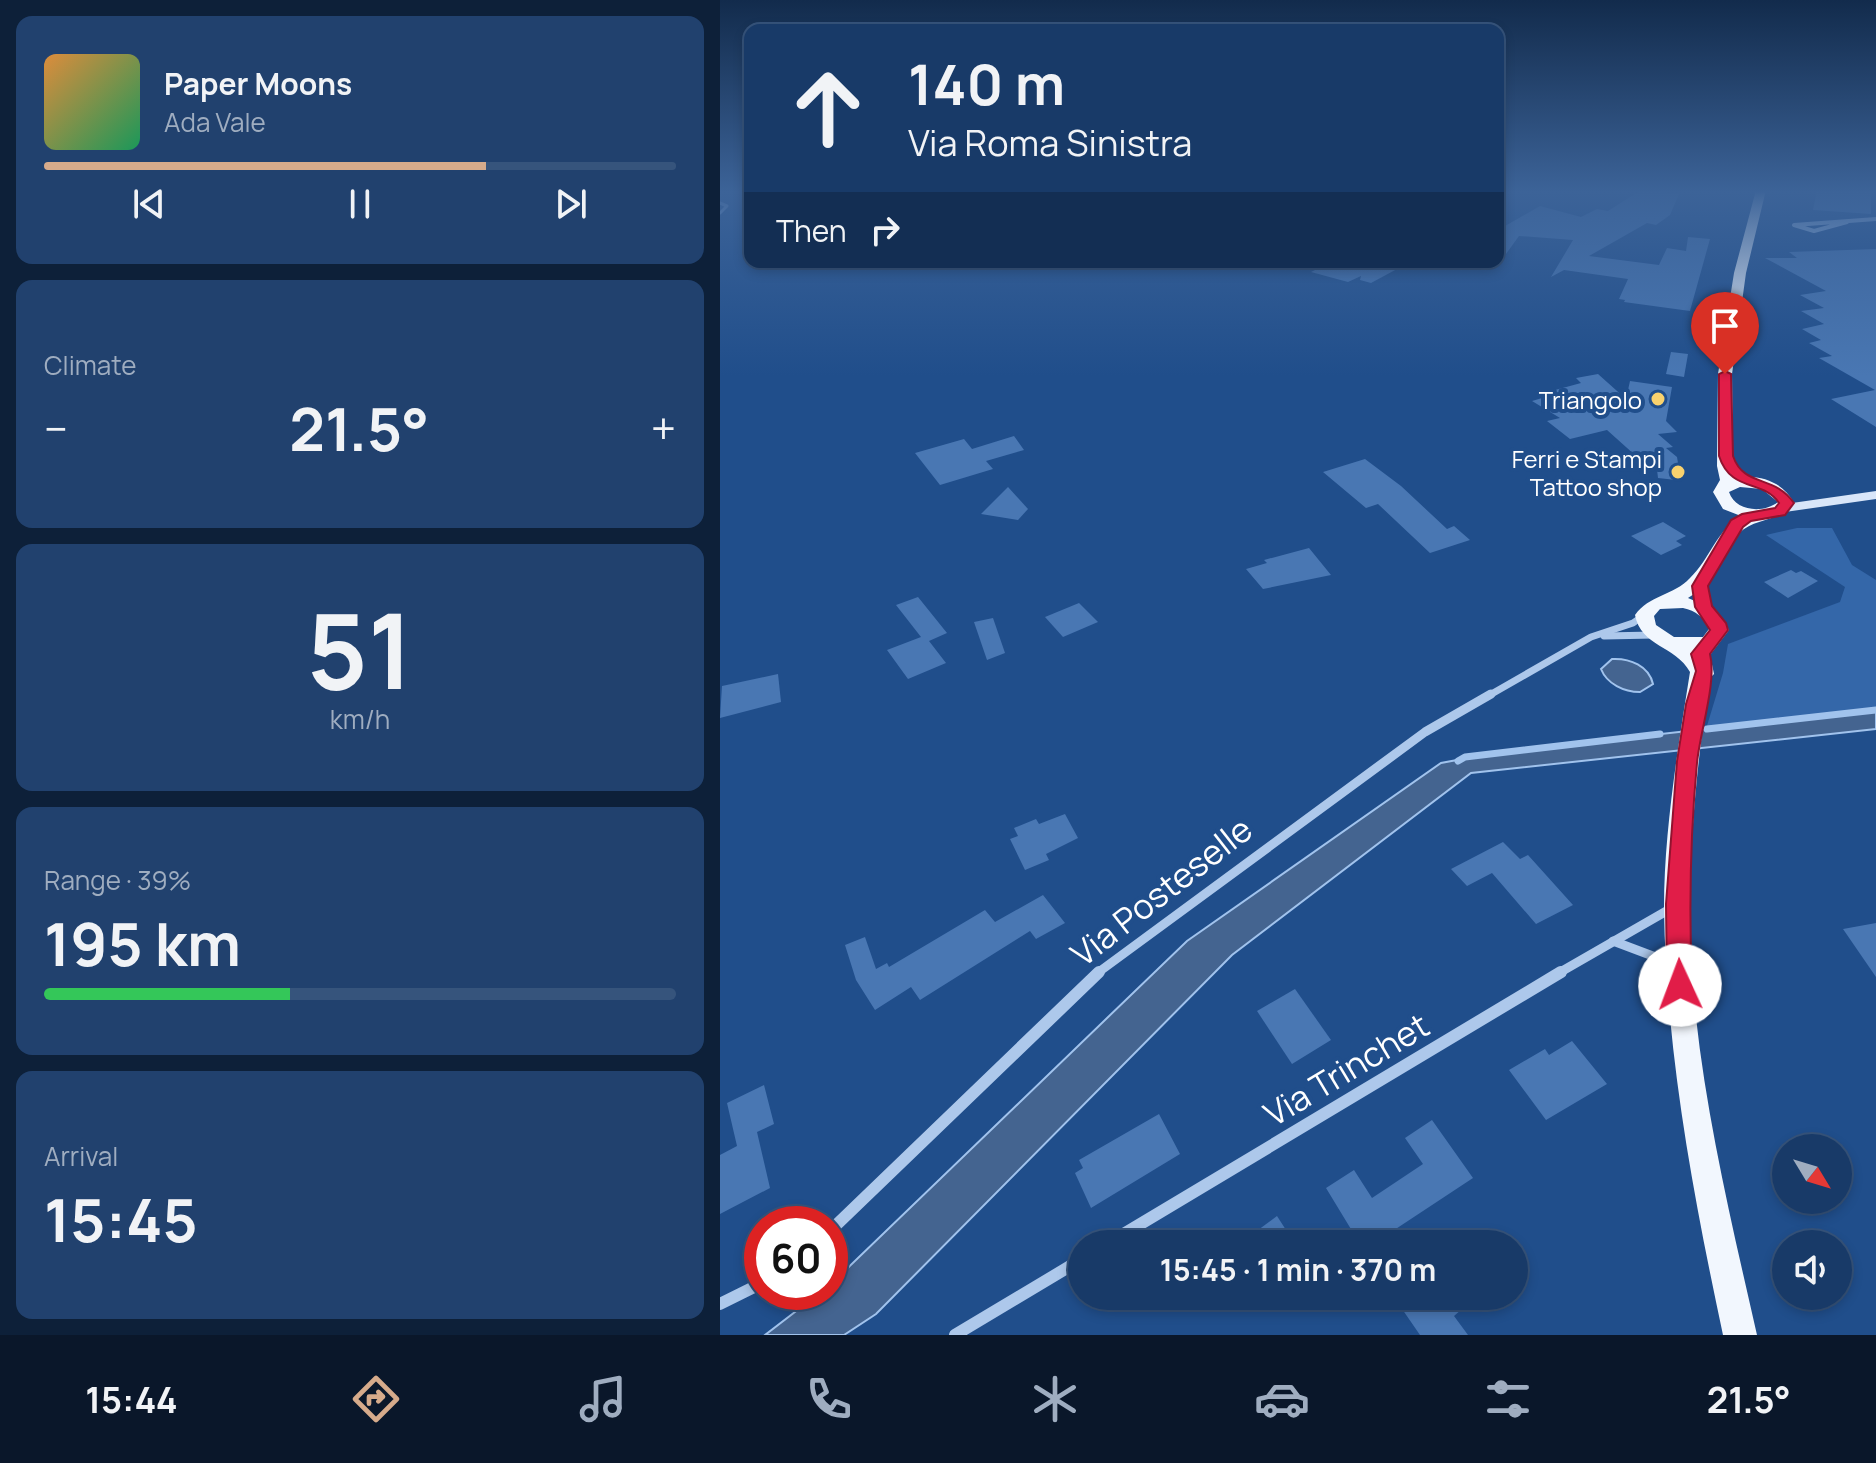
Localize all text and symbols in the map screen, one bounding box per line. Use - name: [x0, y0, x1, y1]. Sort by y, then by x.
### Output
- text: 140 m: [908, 45, 1065, 122]
- icon: ahead: [776, 56, 880, 160]
- text: Paper Moons: [164, 63, 352, 104]
- text: Ada Vale: [164, 104, 266, 140]
- text: Via Roma Sinistra: [908, 118, 1192, 167]
- icon: previous: [127, 182, 171, 226]
- icon: pause: [338, 182, 382, 226]
- icon: next: [549, 182, 593, 226]
- icon: right: [863, 208, 907, 252]
- text: Then: [776, 210, 847, 251]
- pin: [1691, 292, 1759, 374]
- icon: arrive: [1703, 304, 1747, 348]
- text: Climate: [44, 347, 136, 383]
- place label: Triangolo: [1539, 383, 1642, 416]
- text: 21.5°: [289, 387, 429, 469]
- marker: Triangolo: [1649, 390, 1667, 408]
- text: −: [44, 398, 68, 458]
- text: +: [651, 398, 676, 458]
- place label: Ferri e Stampi Tattoo shop: [1512, 442, 1662, 503]
- marker: Ferri e Stampi Tattoo shop: [1669, 463, 1687, 481]
- text: 51: [307, 578, 413, 720]
- text: km/h: [330, 701, 390, 737]
- street label: Via Posteselle: [1061, 806, 1261, 976]
- text: Range · 39%: [44, 862, 191, 898]
- text: 195 km: [44, 902, 241, 984]
- position arrow: [1638, 943, 1722, 1027]
- street label: Via Trinchet: [1255, 1002, 1437, 1136]
- north arrow: [1772, 1134, 1852, 1214]
- map controls: [1772, 1134, 1852, 1310]
- text: Arrival: [44, 1138, 118, 1174]
- text: 15:45: [44, 1178, 198, 1260]
- speed limit sign: 60: [744, 1206, 848, 1310]
- button: sound: [1772, 1230, 1852, 1310]
- text: 15:45 · 1 min · 370 m: [1160, 1249, 1436, 1290]
- icon: directions: [348, 1371, 404, 1427]
- icon: music: [575, 1371, 631, 1427]
- icon: phone: [801, 1371, 857, 1427]
- icon: climate: [1027, 1371, 1083, 1427]
- icon: car: [1254, 1371, 1310, 1427]
- icon: filters: [1480, 1371, 1536, 1427]
- text: 15:44: [85, 1375, 178, 1424]
- text: 21.5°: [1707, 1375, 1791, 1424]

